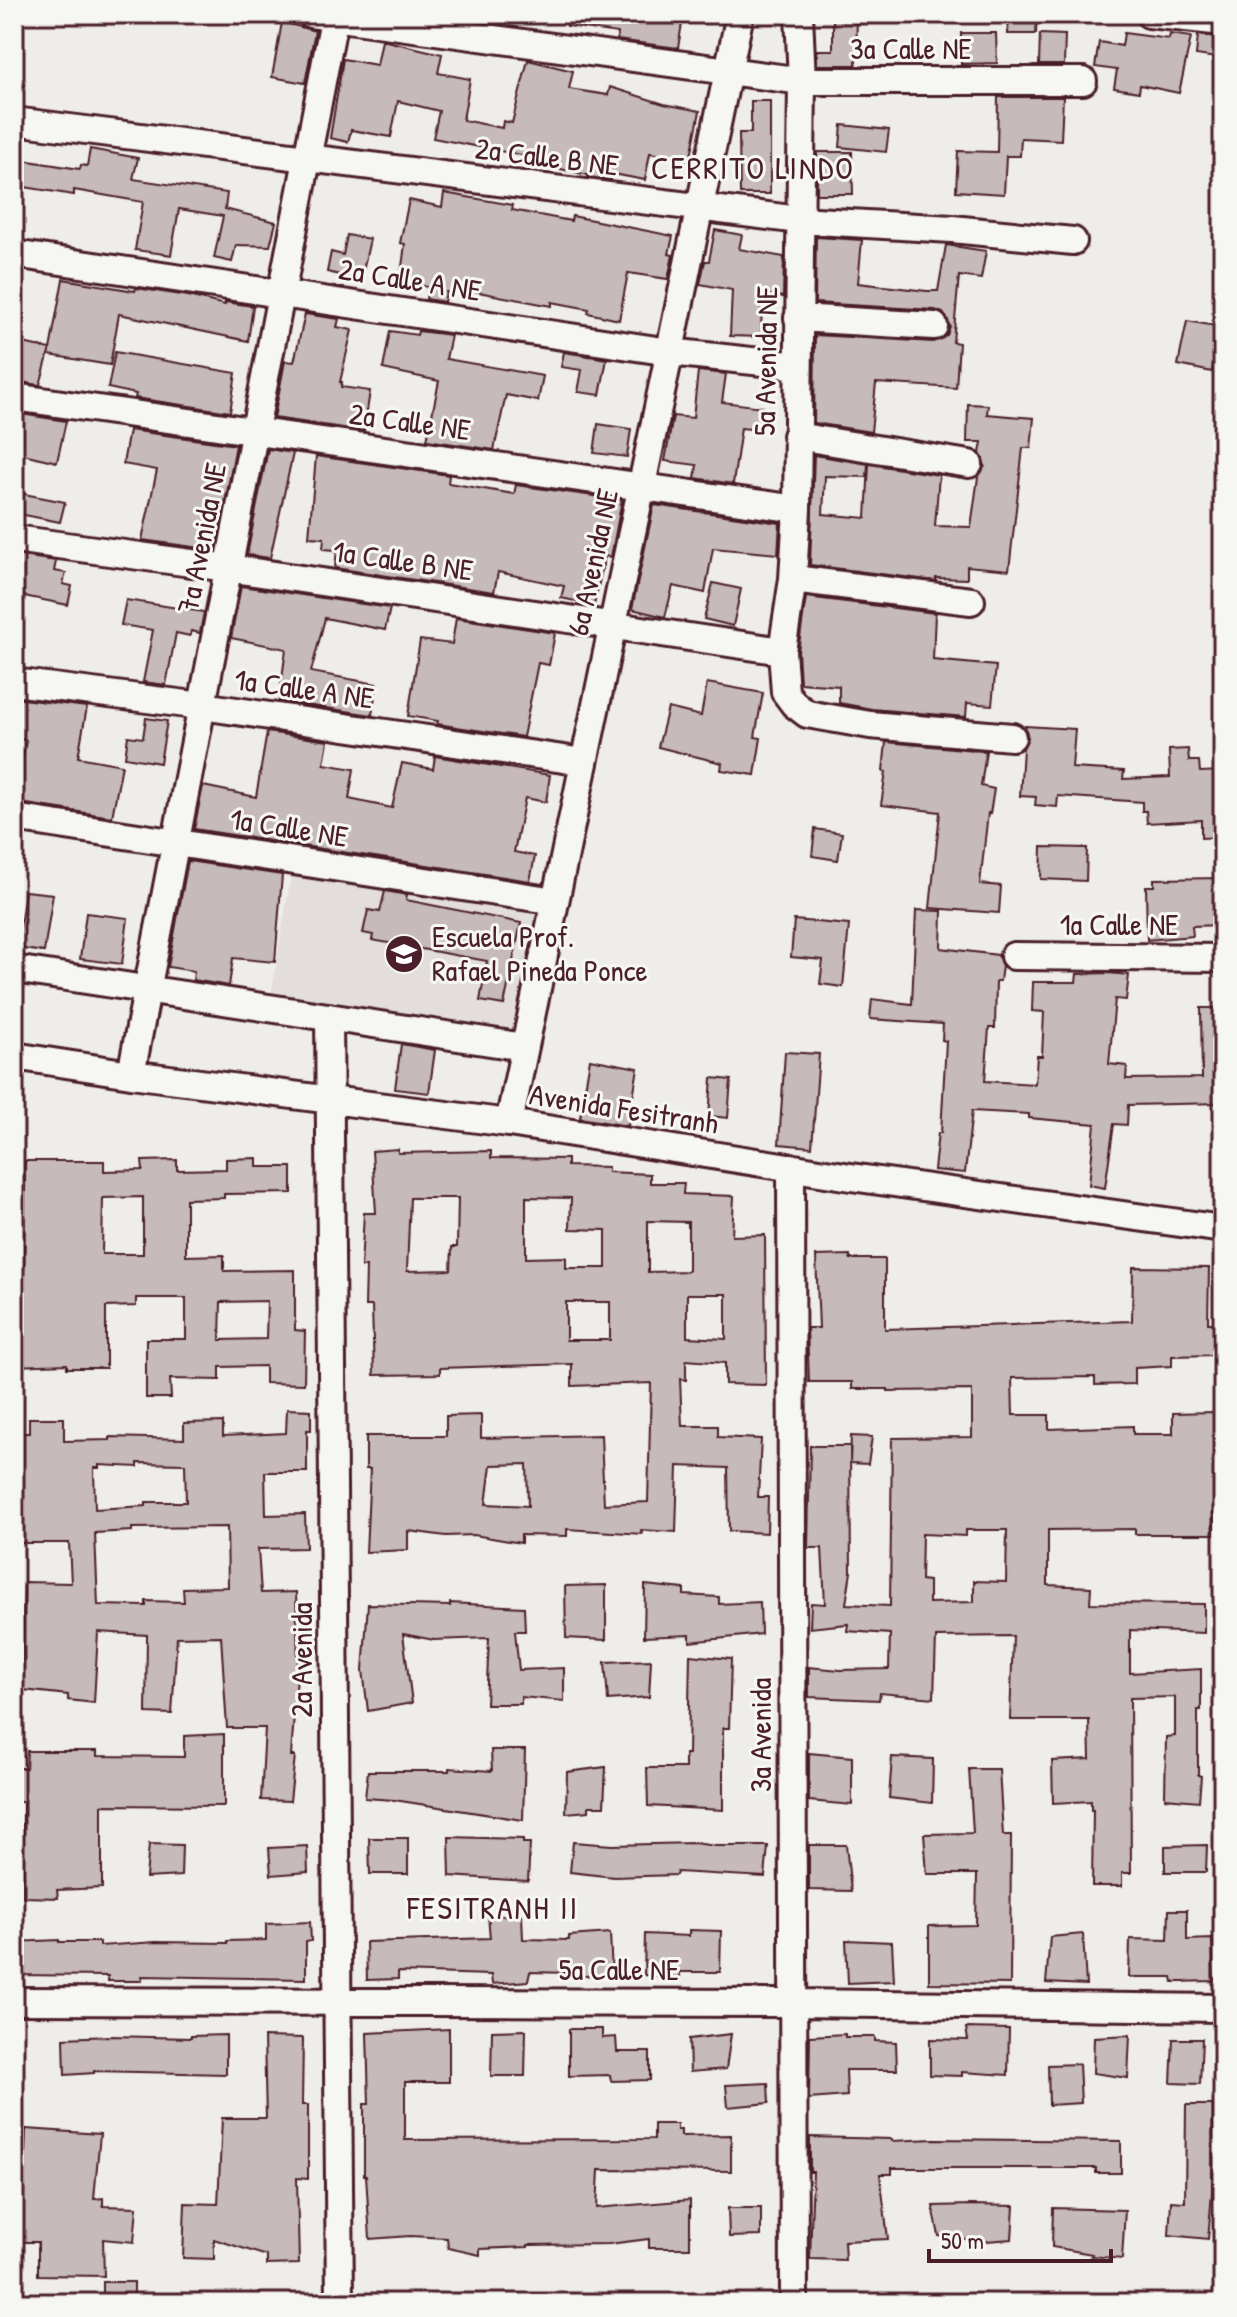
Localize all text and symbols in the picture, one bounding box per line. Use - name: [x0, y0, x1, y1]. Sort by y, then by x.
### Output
- street label: 3a Calle NE: [850, 28, 972, 68]
- street label: 2a Calle B NE: [473, 127, 621, 185]
- district label: CERRITO LINDO: [651, 146, 855, 189]
- street label: 2a Calle A NE: [336, 248, 484, 310]
- street label: 5a Avenida NE: [744, 286, 786, 436]
- street label: 2a Calle NE: [347, 393, 473, 449]
- street label: 7a Avenida NE: [167, 459, 235, 616]
- street label: 6a Avenida NE: [557, 485, 627, 639]
- street label: 1a Calle B NE: [331, 530, 476, 590]
- street label: 1a Calle A NE: [232, 658, 376, 718]
- street label: 1a Calle NE: [227, 798, 351, 856]
- street label: 1a Calle NE: [1060, 904, 1178, 944]
- place label: Escuela Prof. Rafael Pineda Ponce: [432, 916, 647, 990]
- school or university icon: Escuela Prof. Rafael Pineda Ponce: [383, 933, 425, 975]
- street label: Avenida Fesitranh: [527, 1073, 721, 1143]
- street label: 2a Avenida: [281, 1602, 321, 1718]
- street label: 3a Avenida: [740, 1678, 780, 1792]
- district label: FESITRANH II: [406, 1886, 579, 1929]
- street label: 5a Calle NE: [559, 1949, 679, 1989]
- scale bar: [929, 2213, 1111, 2263]
- text: 50 m: [941, 2224, 984, 2256]

